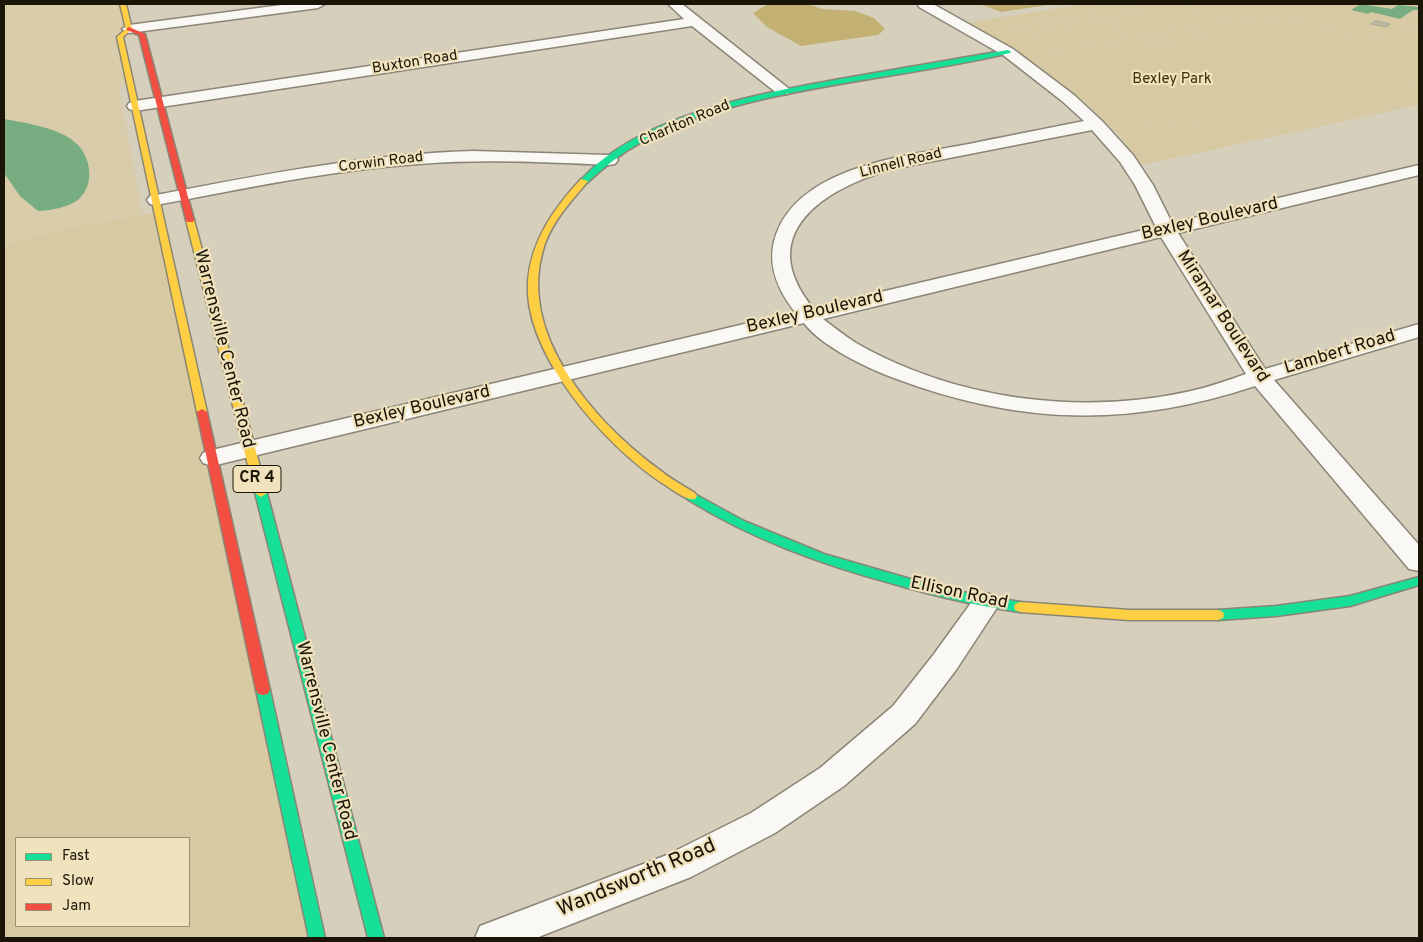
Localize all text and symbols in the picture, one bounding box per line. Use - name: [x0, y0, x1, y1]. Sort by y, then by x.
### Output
- street label: Buxton Road: [371, 47, 459, 79]
- park label: Bexley Park: [1132, 71, 1212, 89]
- street label: Charlton Road: [637, 97, 733, 151]
- street label: Linnell Road: [858, 145, 944, 183]
- street label: Corwin Road: [338, 149, 424, 177]
- street label: Bexley Boulevard: [1140, 194, 1280, 246]
- street label: Warrensville Center Road: [188, 247, 258, 451]
- street label: Miramar Boulevard: [1171, 247, 1273, 387]
- street label: Bexley Boulevard: [745, 287, 885, 339]
- street label: Lambert Road: [1282, 326, 1398, 380]
- street label: Bexley Boulevard: [352, 382, 492, 434]
- road number: CR 4: [233, 466, 281, 492]
- street label: Ellison Road: [908, 573, 1010, 615]
- street label: Warrensville Center Road: [290, 639, 360, 843]
- street label: Wandsworth Road: [554, 834, 720, 924]
- legend: [15, 837, 190, 927]
- text: Fast: [62, 847, 90, 866]
- text: Slow: [62, 872, 94, 891]
- text: Jam: [62, 897, 91, 916]

